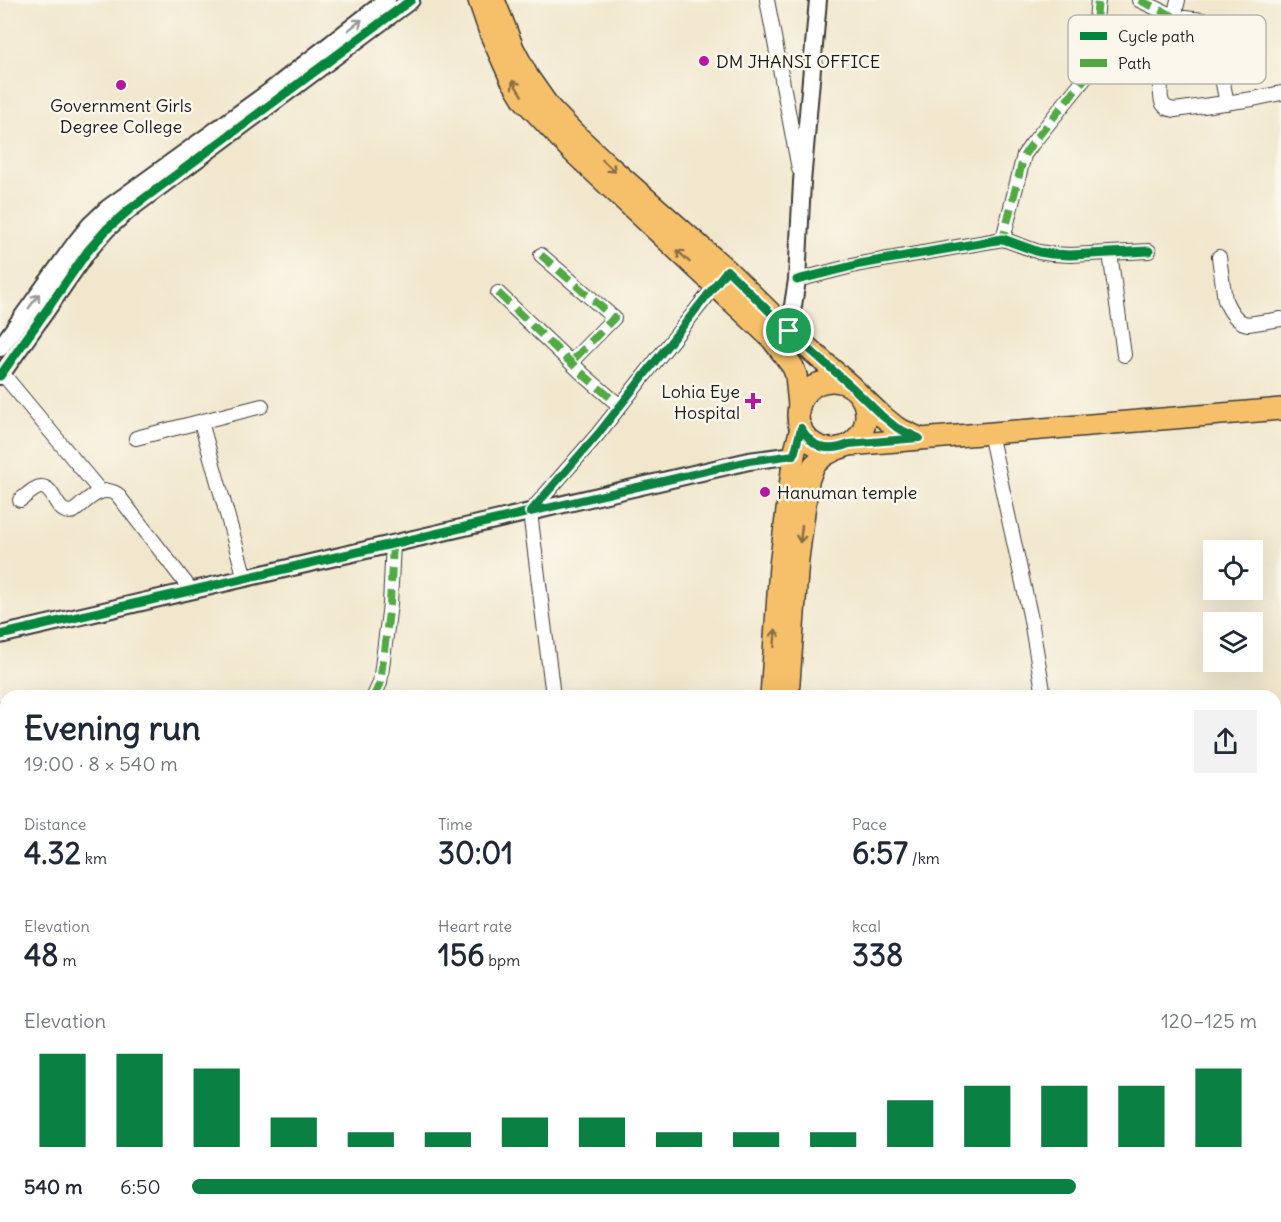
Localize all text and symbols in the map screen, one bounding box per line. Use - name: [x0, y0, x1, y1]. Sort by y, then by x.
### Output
- legend: [1068, 15, 1266, 84]
- one-way arrow: [346, 19, 362, 32]
- text: Cycle path: [1118, 26, 1194, 46]
- place label: DM JHANSI OFFICE: [716, 50, 880, 73]
- text: Path: [1118, 53, 1151, 73]
- marker: DM JHANSI OFFICE: [697, 54, 711, 68]
- marker: Government Girls Degree College: [114, 78, 128, 92]
- one-way arrow: [511, 80, 523, 97]
- place label: Government Girls Degree College: [50, 94, 192, 138]
- one-way arrow: [602, 159, 617, 173]
- one-way arrow: [676, 249, 691, 263]
- one-way arrow: [28, 293, 40, 309]
- pin: [763, 305, 814, 356]
- icon: arrive: [772, 314, 805, 347]
- place label: Lohia Eye Hospital: [661, 380, 740, 424]
- marker: Lohia Eye Hospital: [744, 392, 762, 410]
- place label: Hanuman temple: [777, 481, 917, 504]
- marker: Hanuman temple: [758, 485, 772, 499]
- one-way arrow: [796, 524, 807, 544]
- map controls: [1203, 540, 1263, 672]
- button: locate: [1203, 540, 1263, 600]
- button: layers: [1203, 612, 1263, 672]
- one-way arrow: [770, 628, 781, 648]
- text: Evening run: [24, 707, 200, 749]
- button: share: [1194, 710, 1257, 773]
- text: 19:00 · 8 × 540 m: [24, 751, 178, 776]
- text: Distance: [24, 814, 86, 834]
- text: Time: [438, 814, 473, 834]
- text: Pace: [852, 814, 887, 834]
- text: 4.32: [24, 834, 81, 872]
- text: 30:01: [438, 834, 513, 872]
- text: 6:57: [852, 834, 908, 872]
- text: km: [81, 848, 107, 868]
- text: /km: [908, 848, 940, 868]
- text: Elevation: [24, 916, 90, 936]
- text: Heart rate: [438, 916, 512, 936]
- text: kcal: [852, 916, 881, 936]
- text: 48: [24, 936, 59, 974]
- text: 156: [438, 936, 484, 974]
- text: 338: [852, 936, 903, 974]
- text: m: [59, 950, 76, 970]
- text: bpm: [484, 950, 520, 970]
- text: Elevation: [24, 1008, 106, 1033]
- text: 120–125 m: [1161, 1008, 1257, 1033]
- text: 540 m: [24, 1174, 83, 1199]
- text: 6:50: [120, 1174, 161, 1199]

